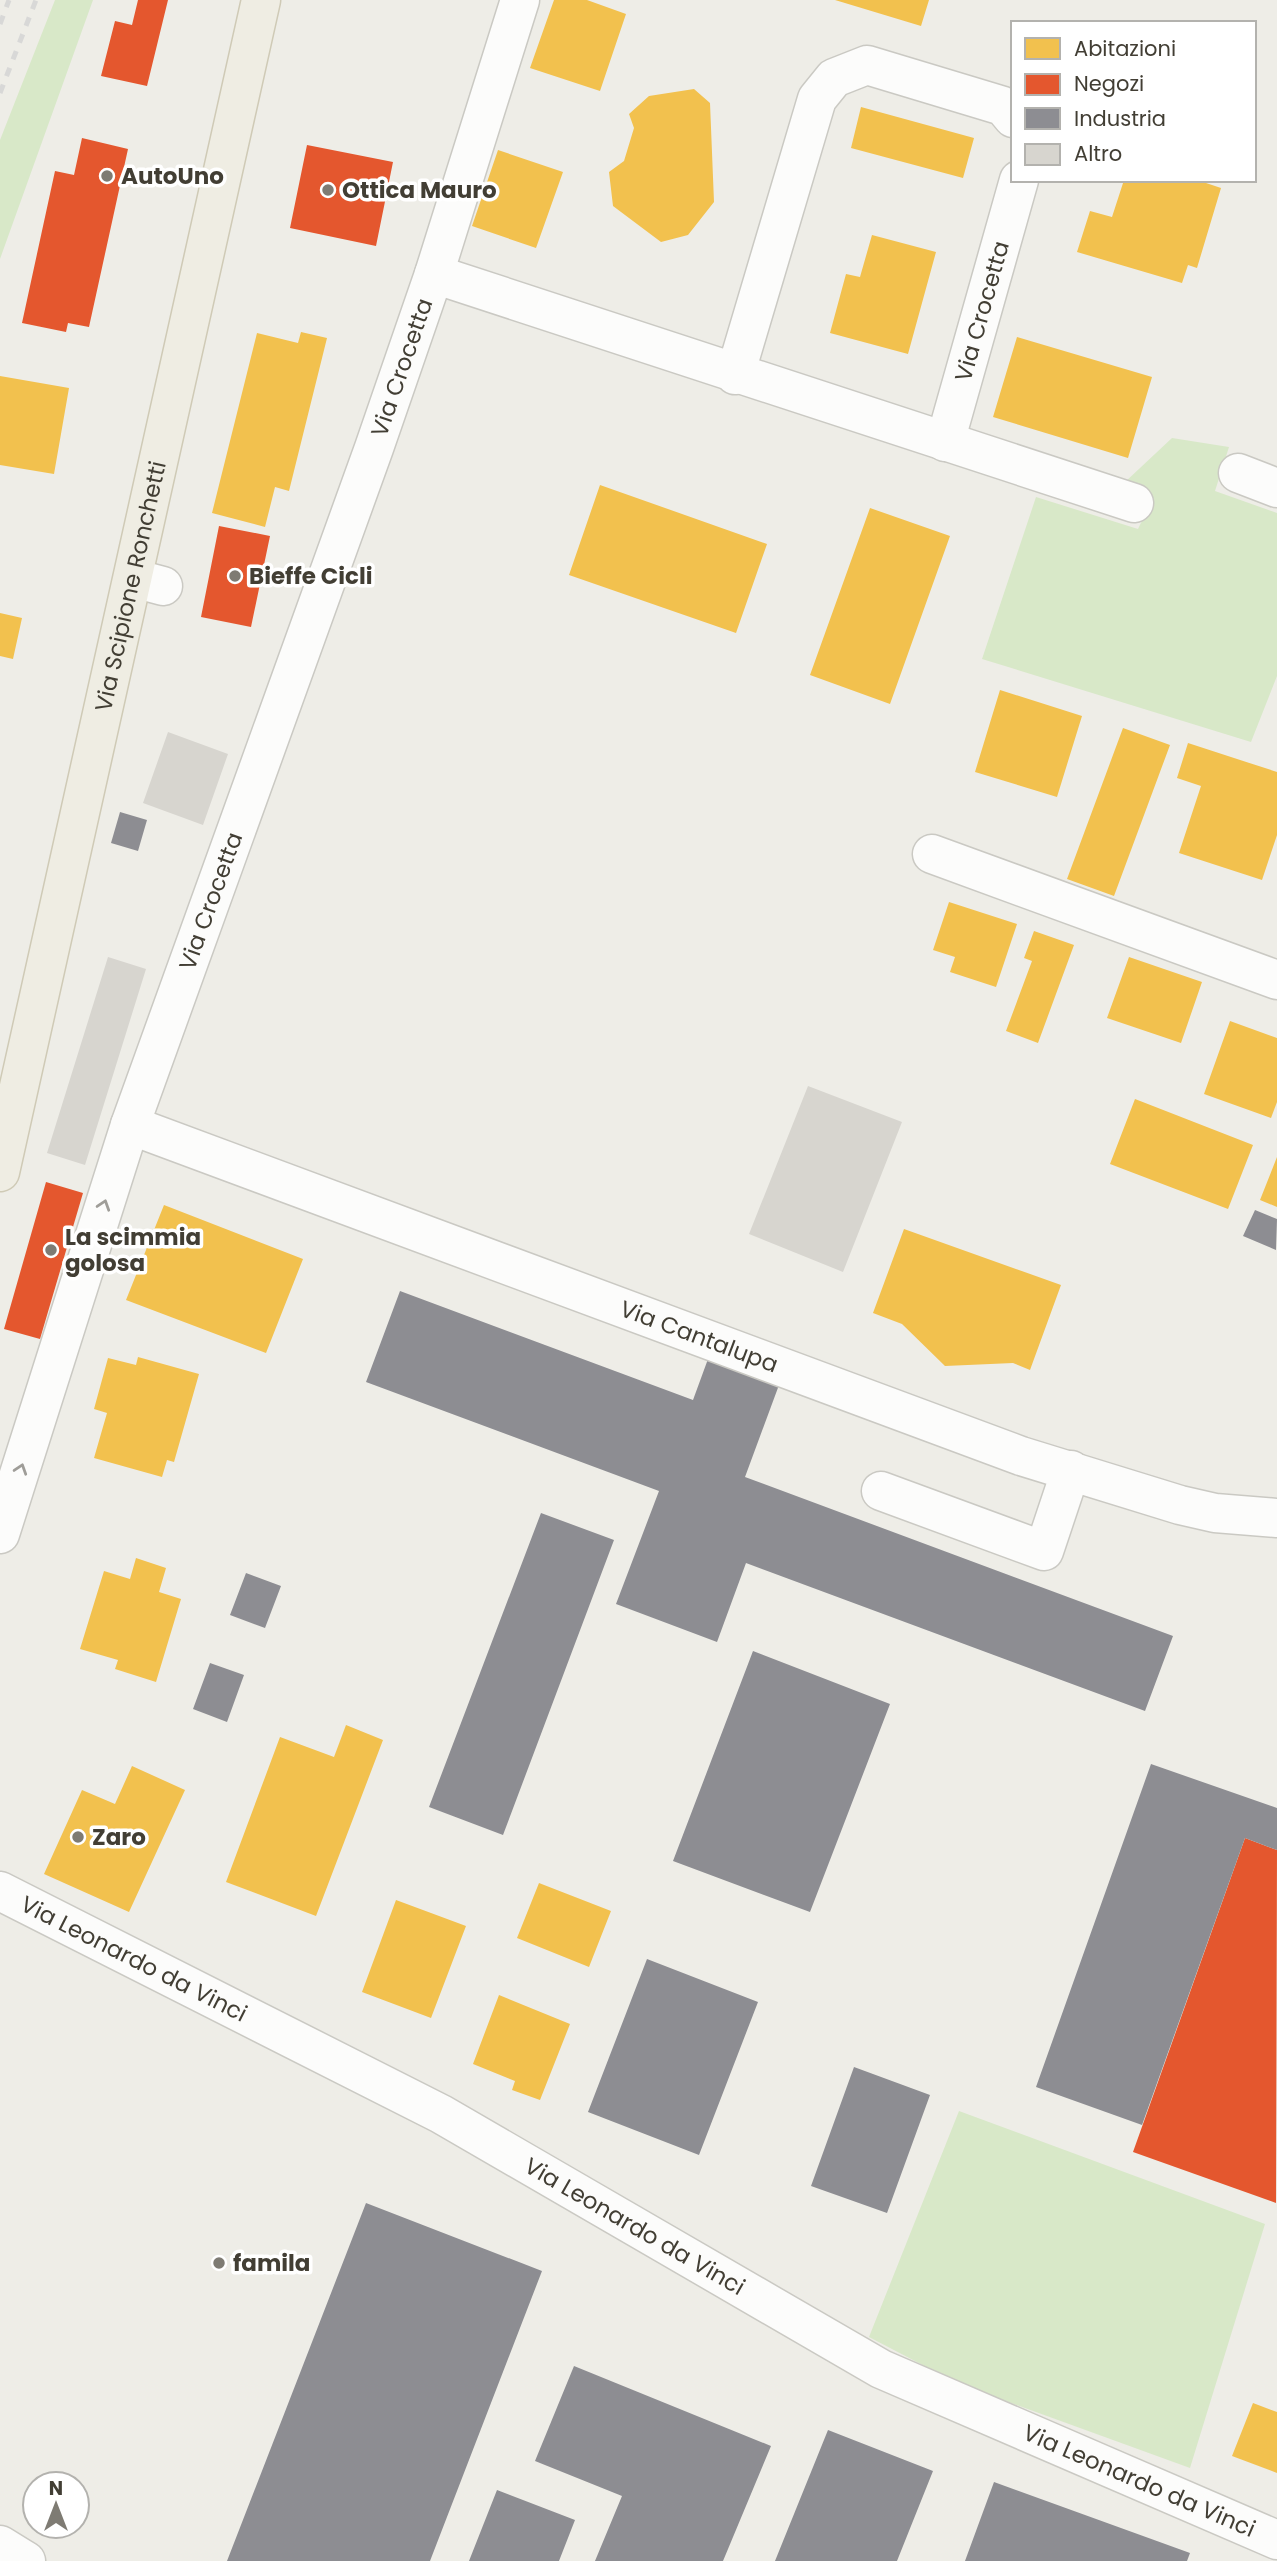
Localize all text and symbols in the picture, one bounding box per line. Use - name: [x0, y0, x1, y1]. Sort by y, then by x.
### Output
- legend: [1011, 21, 1256, 182]
- text: Abitazioni: [1074, 34, 1176, 63]
- text: Negozi: [1074, 69, 1144, 98]
- text: Industria: [1074, 104, 1166, 133]
- text: Altro: [1074, 139, 1122, 168]
- place label: AutoUno: [121, 160, 224, 192]
- marker: AutoUno: [99, 168, 115, 184]
- place label: Ottica Mauro: [342, 174, 497, 206]
- marker: Ottica Mauro: [320, 182, 336, 198]
- street label: Via Crocetta: [947, 237, 1017, 385]
- street label: Via Crocetta: [363, 294, 440, 441]
- street label: Via Scipione Ronchetti: [87, 458, 174, 715]
- place label: Bieffe Cicli: [249, 560, 373, 592]
- marker: Bieffe Cicli: [227, 568, 243, 584]
- street label: Via Crocetta: [171, 828, 250, 975]
- one-way arrow: [96, 1200, 111, 1212]
- place label: La scimmia golosa: [65, 1221, 201, 1279]
- marker: La scimmia golosa: [43, 1242, 59, 1258]
- street label: Via Cantalupa: [615, 1292, 783, 1380]
- one-way arrow: [12, 1463, 27, 1475]
- place label: Zaro: [92, 1821, 146, 1853]
- marker: Zaro: [70, 1829, 86, 1845]
- street label: Via Leonardo da Vinci: [15, 1888, 253, 2029]
- street label: Via Leonardo da Vinci: [518, 2150, 751, 2303]
- place label: famila: [233, 2247, 310, 2279]
- marker: famila: [211, 2255, 227, 2271]
- street label: Via Leonardo da Vinci: [1018, 2416, 1260, 2545]
- north arrow: [21, 2470, 91, 2540]
- text: N: [49, 2475, 63, 2502]

